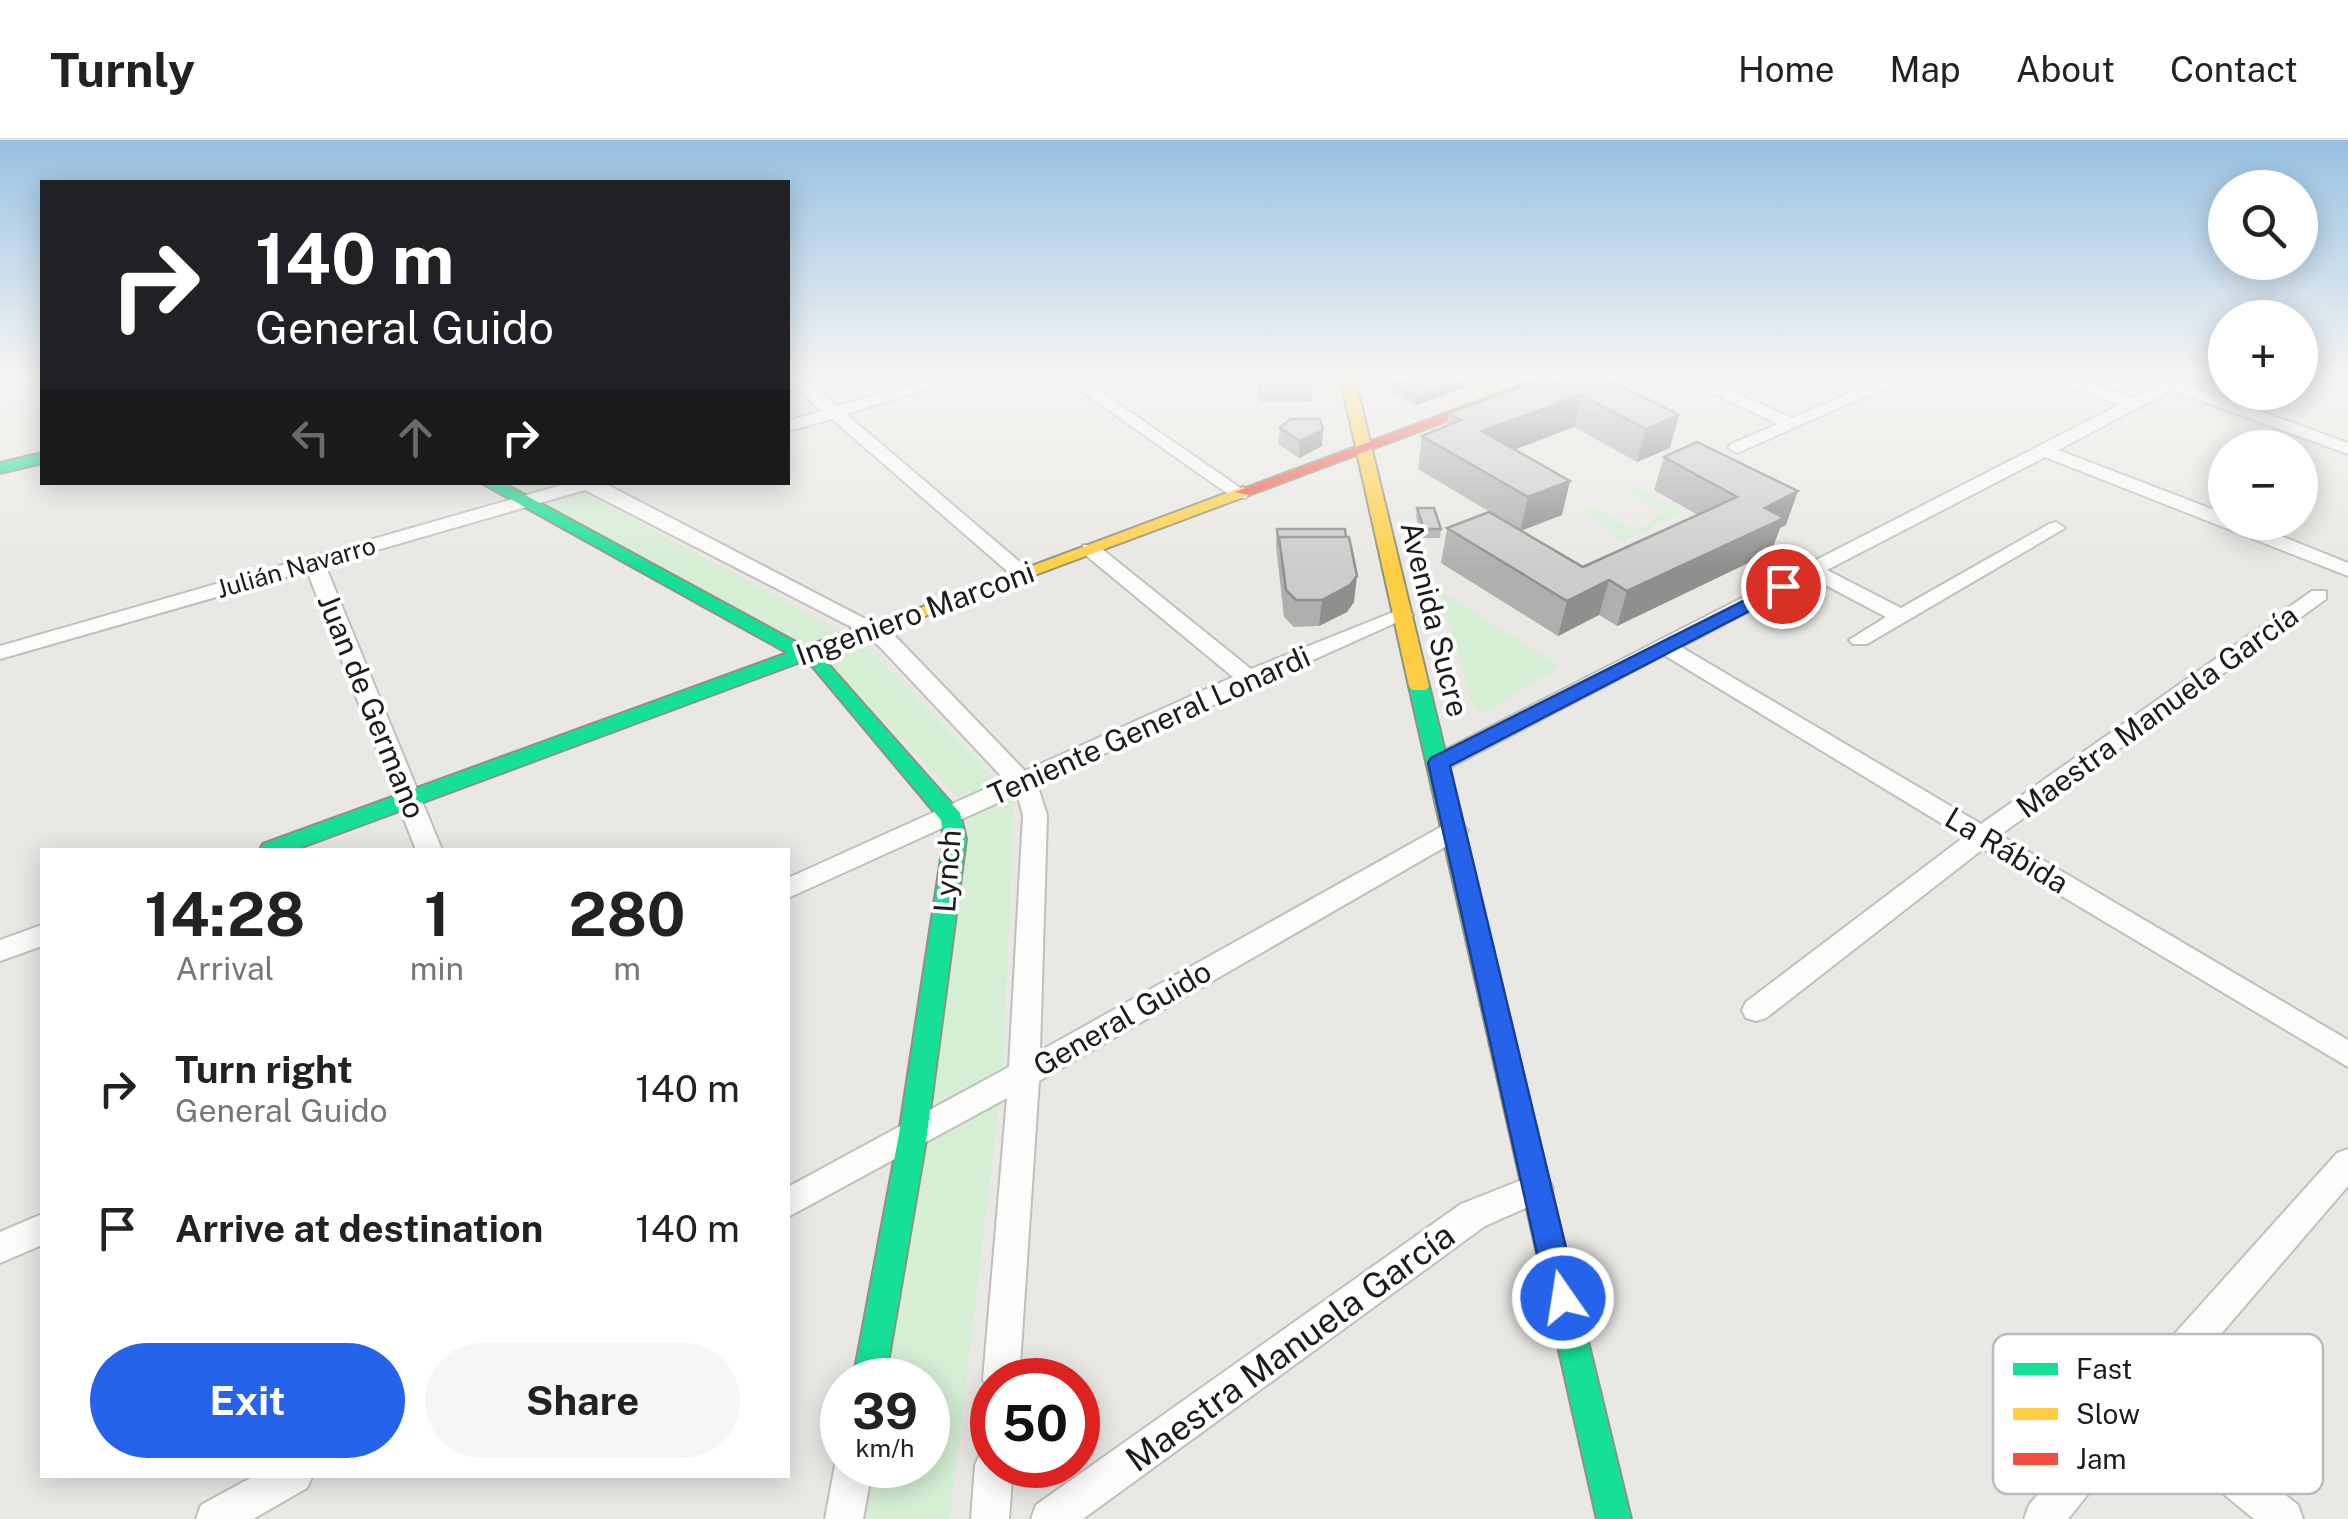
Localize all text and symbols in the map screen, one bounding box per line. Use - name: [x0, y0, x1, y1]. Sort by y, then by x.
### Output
- text: Turnly: [50, 41, 195, 98]
- text: Home: [1738, 49, 1835, 90]
- text: Map: [1890, 49, 1961, 90]
- text: About: [2016, 49, 2115, 90]
- text: Contact: [2170, 49, 2298, 90]
- map controls: [2208, 170, 2318, 540]
- button: search: [2208, 170, 2318, 280]
- text: 140 m: [255, 217, 454, 300]
- icon: right: [90, 220, 220, 350]
- button: +: [2208, 300, 2318, 410]
- text: General Guido: [255, 301, 554, 354]
- icon: left: [283, 410, 338, 465]
- icon: ahead: [388, 410, 443, 465]
- icon: right: [493, 410, 548, 465]
- button: −: [2208, 430, 2318, 540]
- street label: Avenida Sucre: [1393, 518, 1477, 720]
- street label: Julián Navarro: [213, 530, 379, 604]
- pin: [1741, 544, 1826, 629]
- street label: Ingeniero Marconi: [791, 553, 1039, 673]
- icon: arrive: [1756, 559, 1811, 614]
- street label: Juan de Germano: [310, 588, 434, 824]
- street label: Maestra Manuela García: [2009, 597, 2305, 825]
- street label: Teniente General Lonardi: [983, 638, 1315, 812]
- street label: La Rábida: [1939, 799, 2075, 901]
- street label: Lynch: [926, 828, 968, 914]
- text: 14:28: [145, 879, 305, 950]
- text: 1: [424, 879, 450, 950]
- text: 280: [569, 879, 685, 950]
- text: Arrival: [175, 950, 274, 987]
- text: min: [410, 950, 464, 987]
- text: m: [613, 950, 641, 987]
- street label: General Guido: [1027, 953, 1217, 1083]
- text: Turn right: [175, 1047, 353, 1092]
- icon: right: [90, 1061, 145, 1116]
- text: 140 m: [635, 1066, 740, 1111]
- text: General Guido: [175, 1092, 388, 1129]
- icon: arrive: [90, 1201, 145, 1256]
- text: Arrive at destination: [175, 1206, 543, 1251]
- text: 140 m: [635, 1206, 740, 1251]
- street label: Maestra Manuela García: [1118, 1214, 1462, 1480]
- position arrow: [1511, 1246, 1615, 1350]
- legend: [1993, 1334, 2323, 1494]
- button: Exit: [90, 1343, 405, 1458]
- button: Share: [425, 1343, 740, 1458]
- text: Fast: [2076, 1352, 2132, 1385]
- speed limit sign: 50: [970, 1358, 1100, 1488]
- text: 39: [852, 1381, 918, 1440]
- text: Slow: [2076, 1397, 2140, 1430]
- text: km/h: [856, 1433, 914, 1463]
- text: Jam: [2076, 1442, 2127, 1475]

